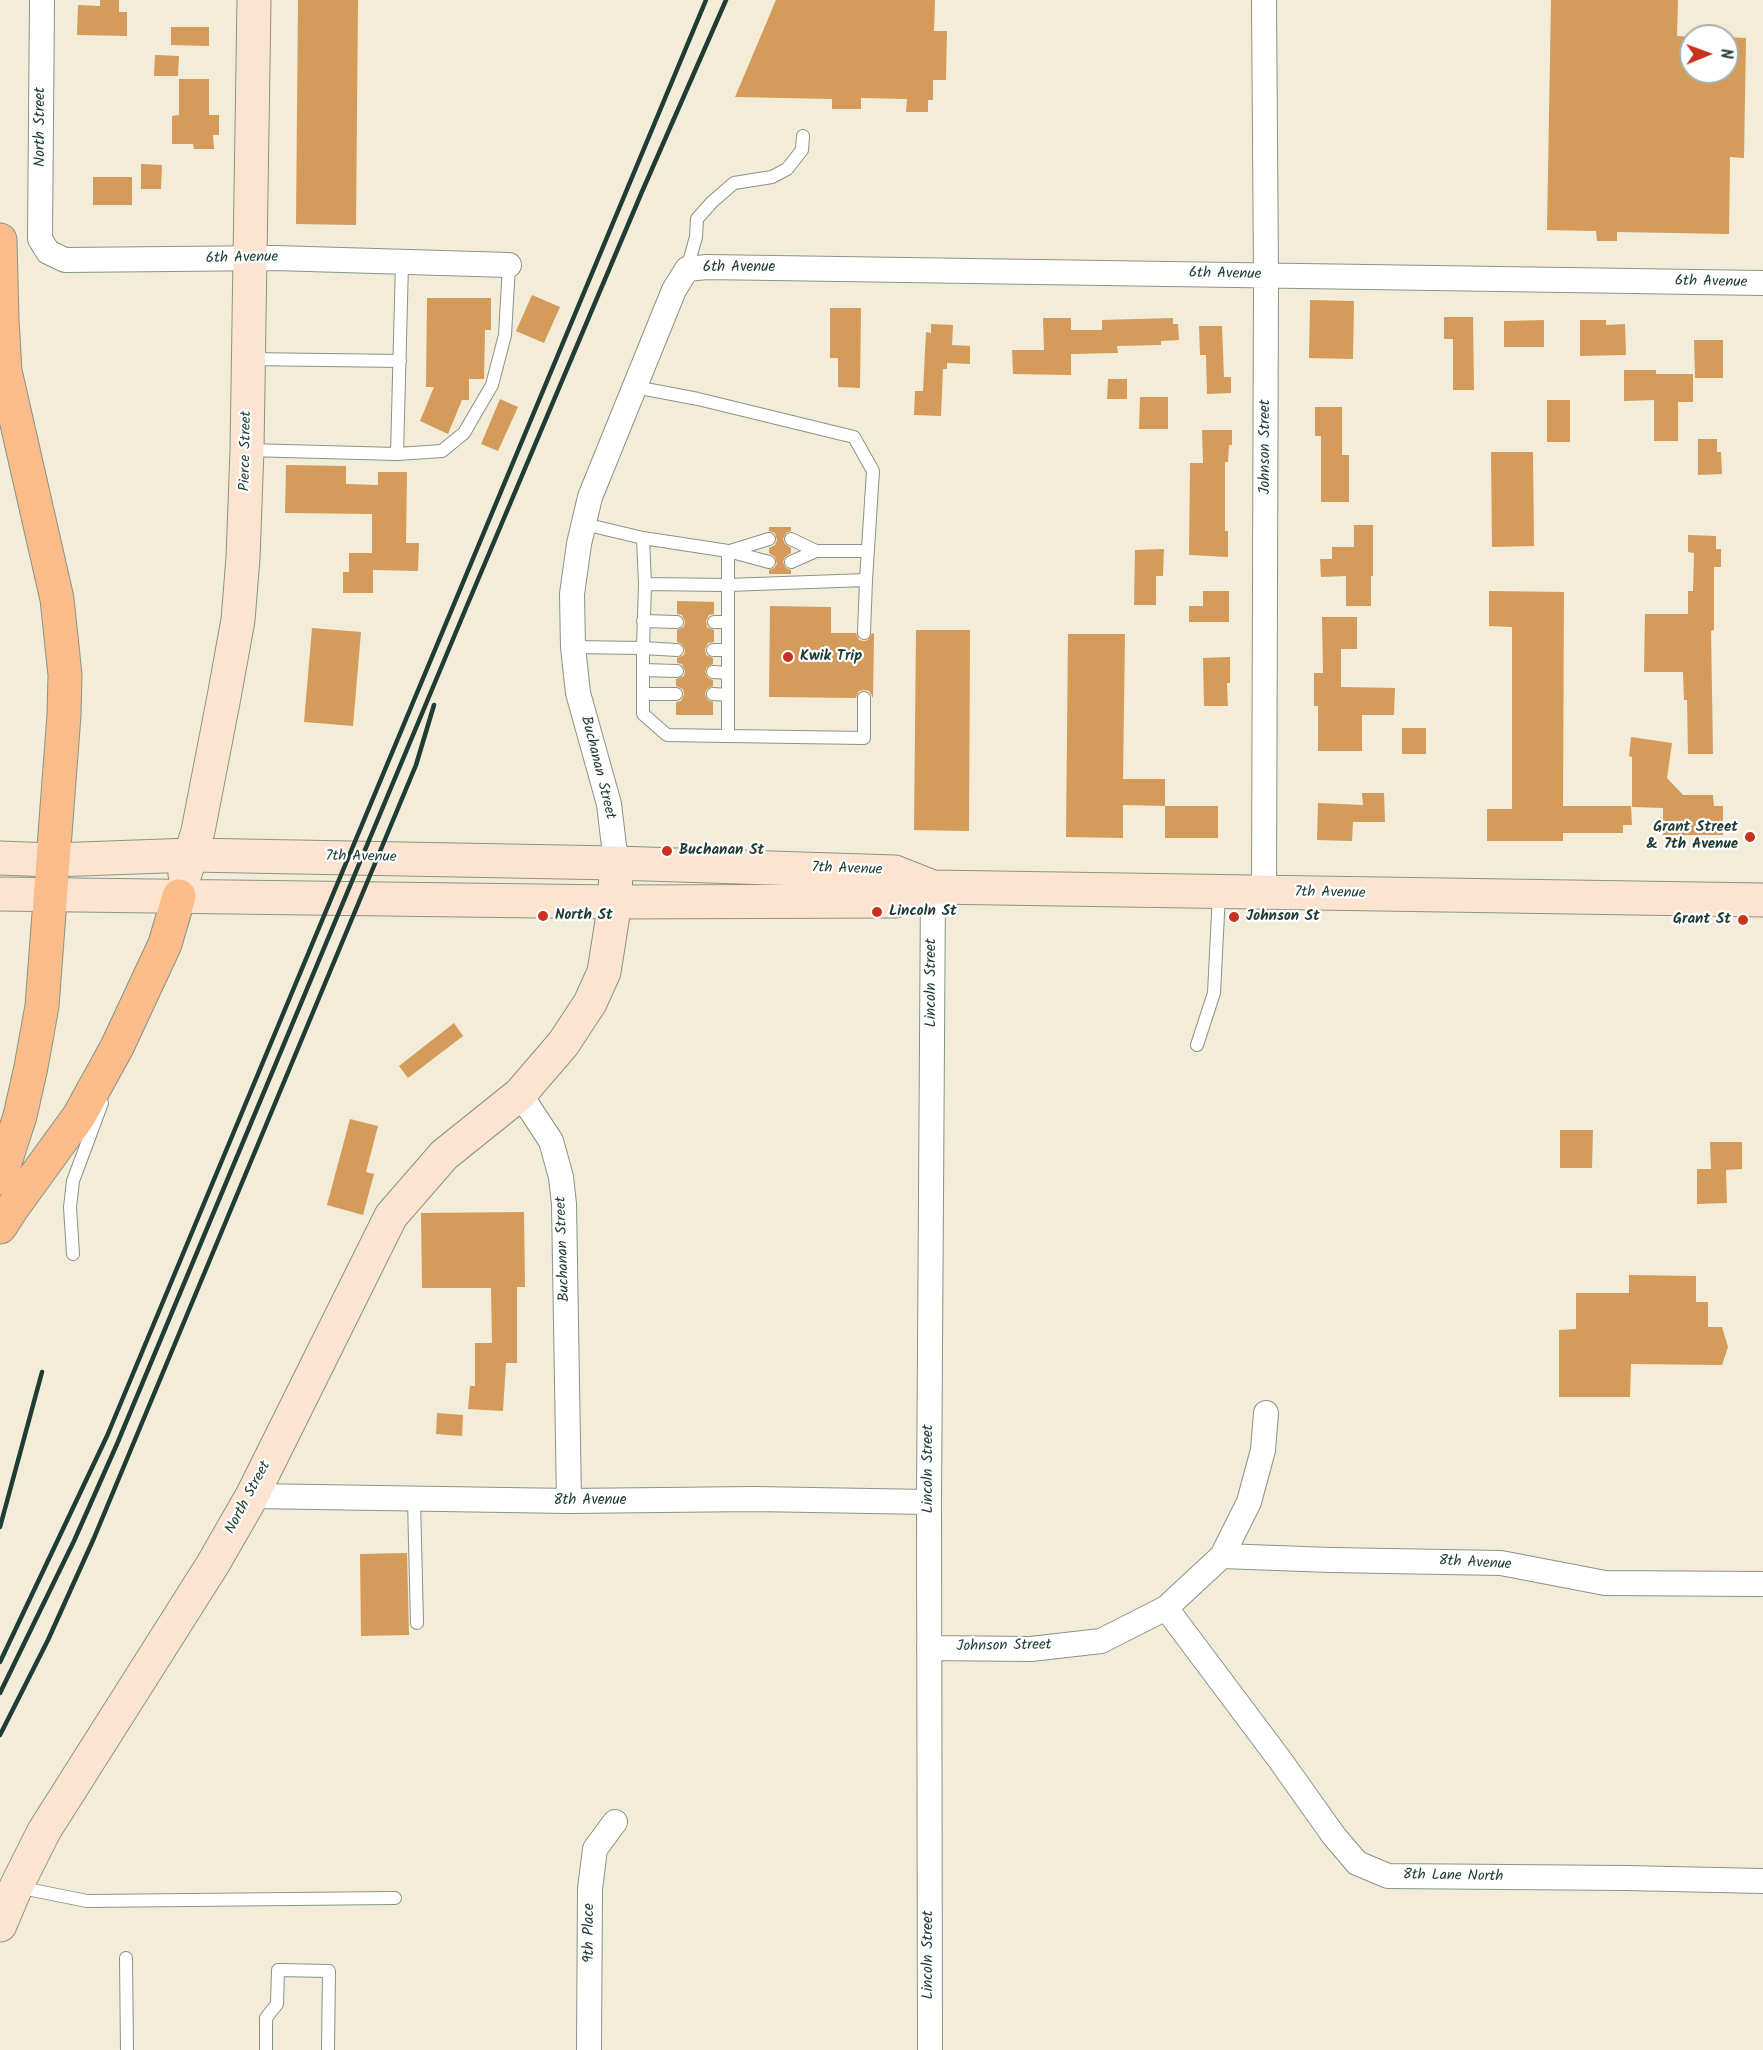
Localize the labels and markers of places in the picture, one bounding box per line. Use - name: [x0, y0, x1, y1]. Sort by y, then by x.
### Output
- place label: Kwik Trip: [800, 648, 862, 666]
- marker: Kwik Trip: [781, 650, 795, 664]
- place label: Grant Street & 7th Avenue: [1646, 819, 1738, 854]
- marker: Grant Street & 7th Avenue: [1743, 830, 1757, 844]
- place label: Buchanan St: [679, 842, 764, 860]
- marker: Buchanan St: [660, 844, 674, 858]
- place label: Lincoln St: [889, 903, 957, 921]
- marker: Lincoln St: [870, 905, 884, 919]
- place label: North St: [555, 907, 613, 925]
- place label: Johnson St: [1246, 908, 1320, 926]
- marker: North St: [536, 909, 550, 923]
- marker: Johnson St: [1227, 910, 1241, 924]
- place label: Grant St: [1673, 911, 1731, 929]
- marker: Grant St: [1736, 913, 1750, 927]

